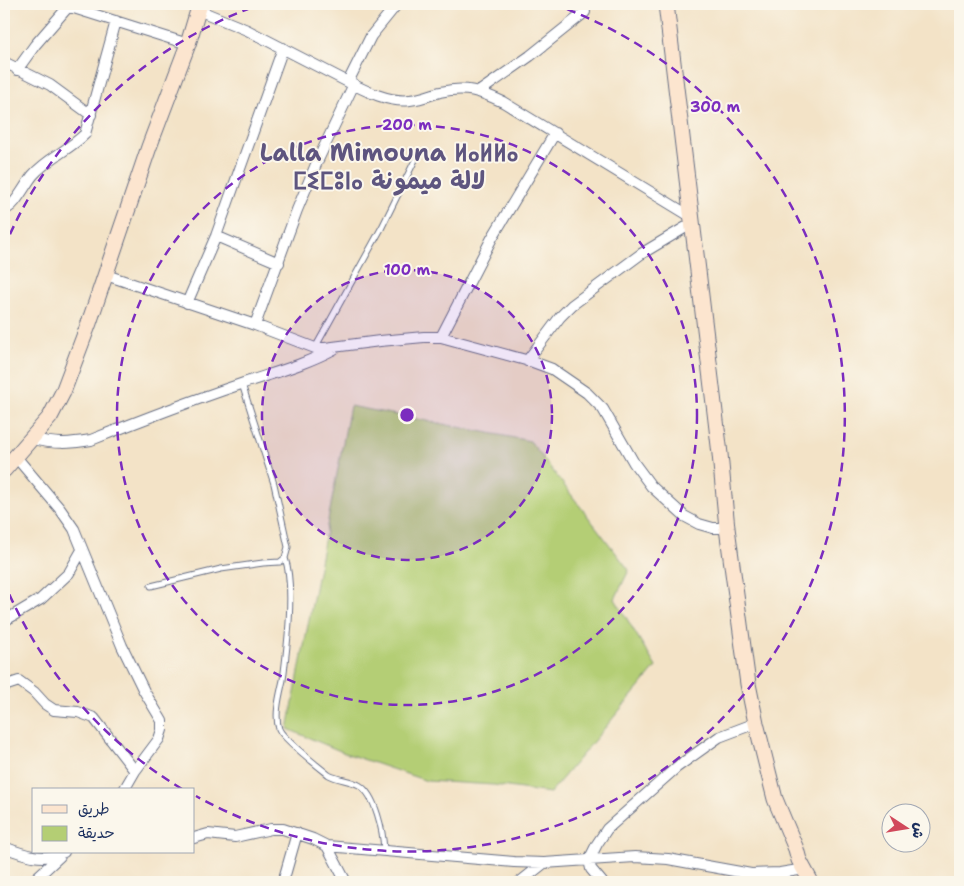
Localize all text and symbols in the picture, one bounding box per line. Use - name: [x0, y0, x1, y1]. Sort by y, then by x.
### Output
- text: 300 m: [690, 97, 740, 117]
- text: 200 m: [382, 115, 432, 135]
- district label: Lalla Mimouna ⵍⴰⵍⵍⴰ ⵎⵉⵎⵓⵏⴰ لالة ميمونة: [260, 137, 518, 197]
- text: 100 m: [384, 260, 430, 280]
- centre of rings: [398, 406, 416, 424]
- legend: [32, 788, 195, 854]
- text: طريق: [78, 799, 110, 819]
- north arrow: [882, 804, 932, 854]
- text: ش: [908, 821, 929, 840]
- text: حديقة: [78, 823, 115, 843]

